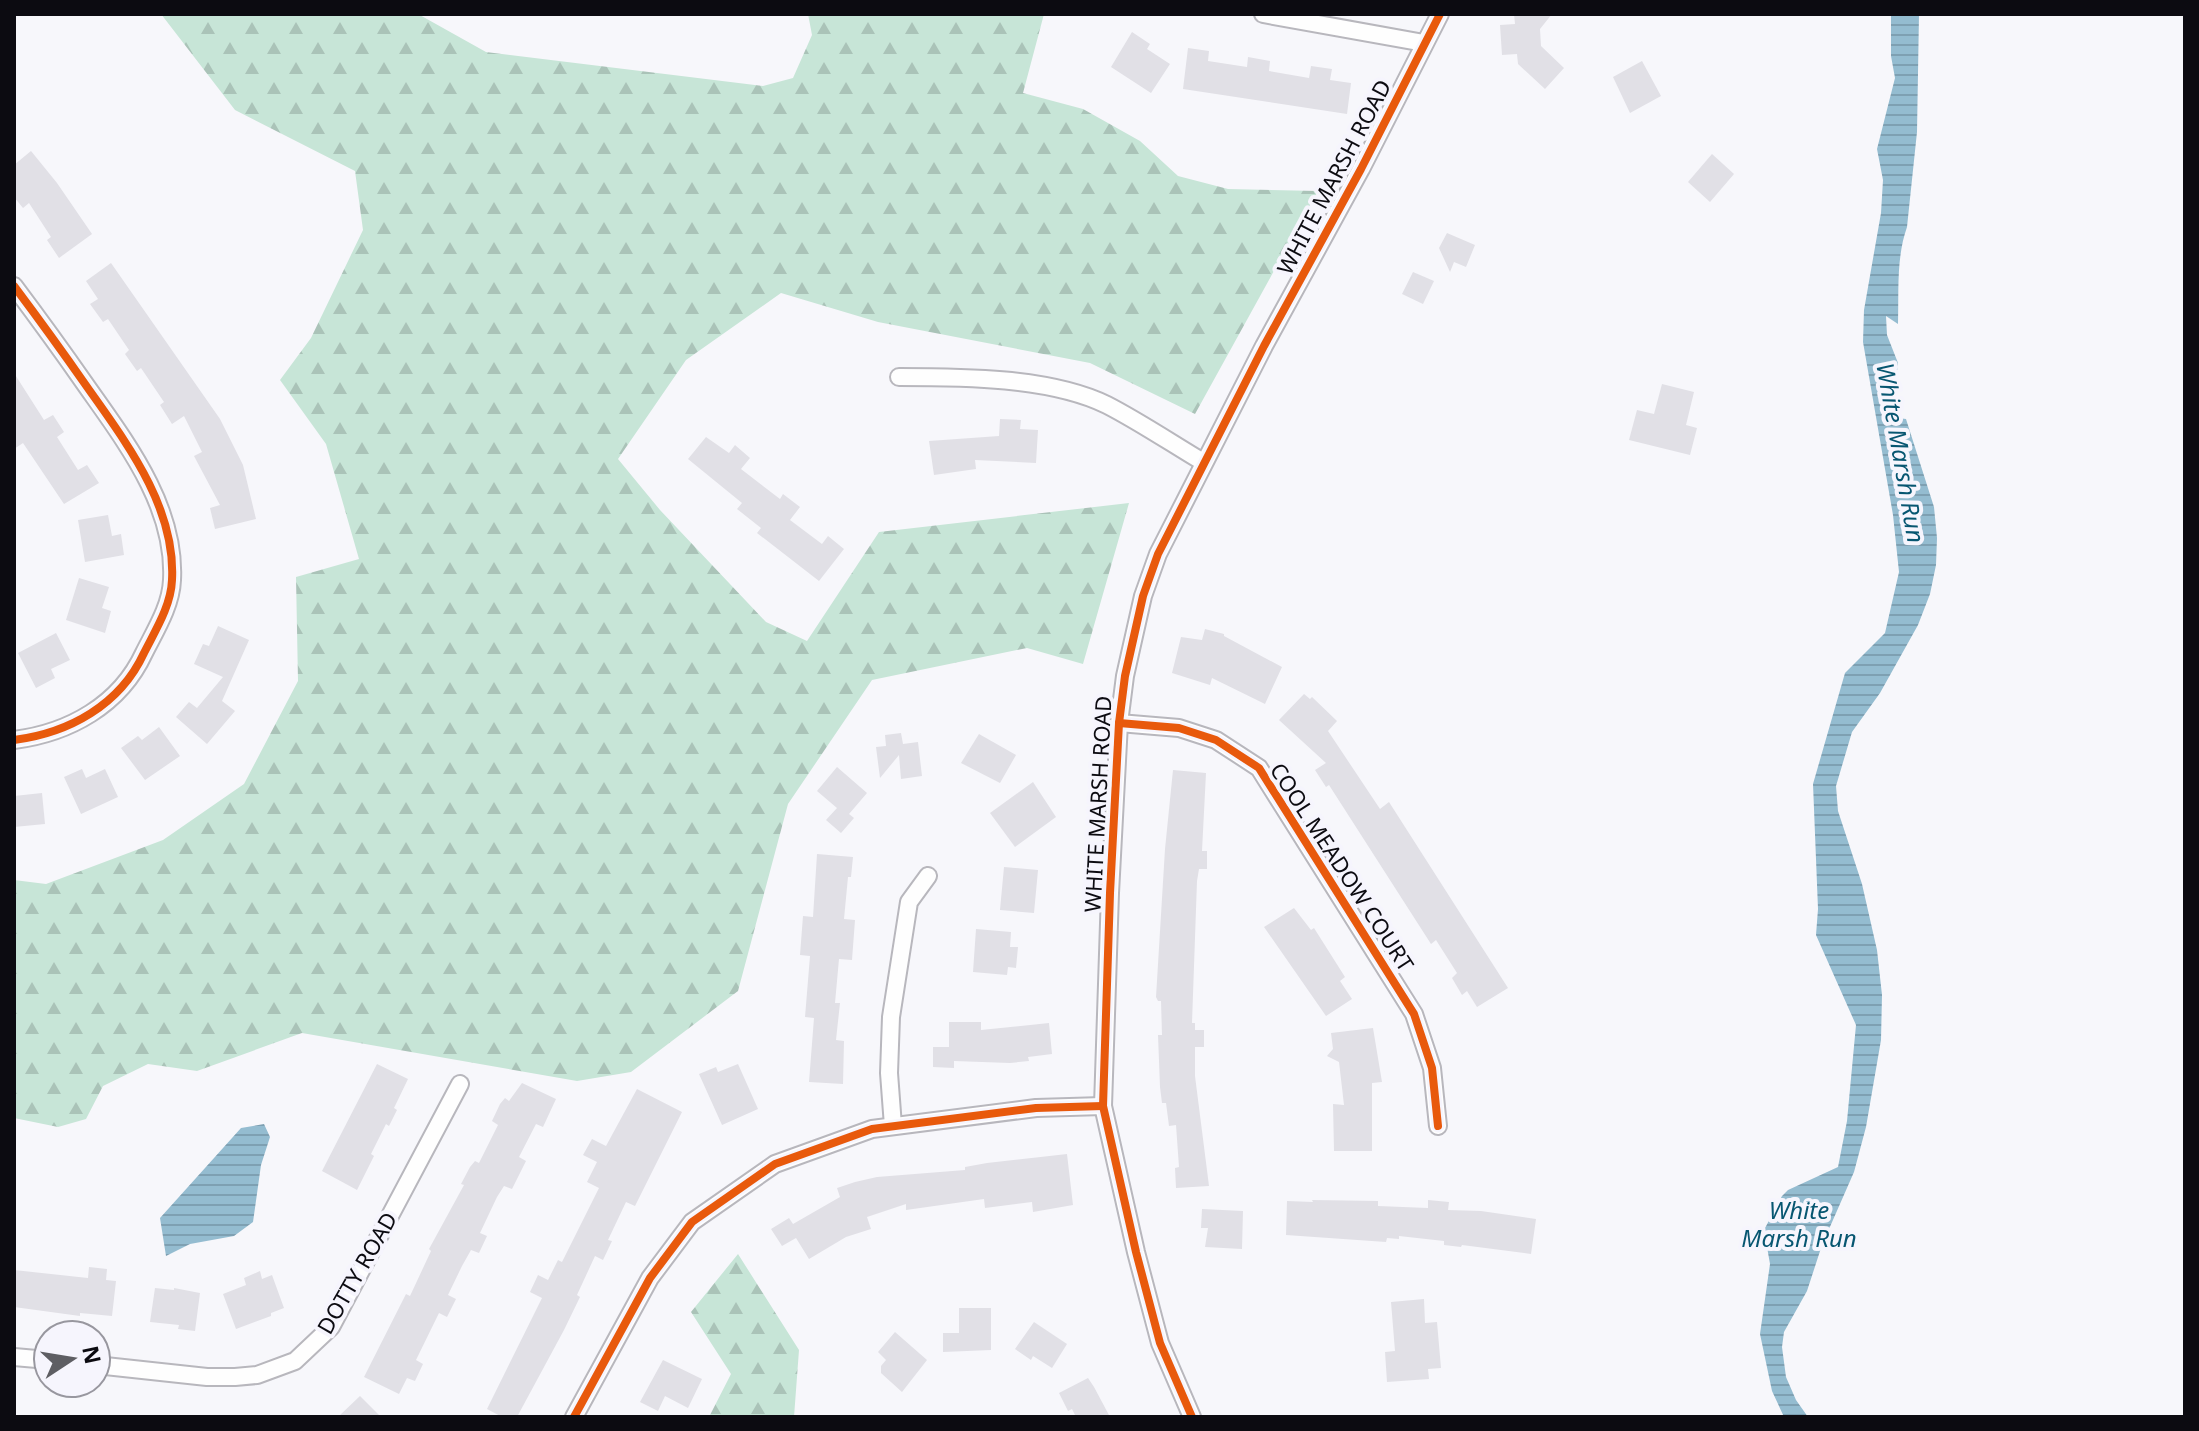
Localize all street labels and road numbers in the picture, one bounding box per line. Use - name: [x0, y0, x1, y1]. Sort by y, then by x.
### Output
- street label: WHITE MARSH ROAD: [1269, 74, 1397, 279]
- street label: WHITE MARSH ROAD: [1076, 695, 1118, 913]
- street label: COOL MEADOW COURT: [1264, 756, 1422, 977]
- street label: DOTTY ROAD: [309, 1206, 403, 1339]

